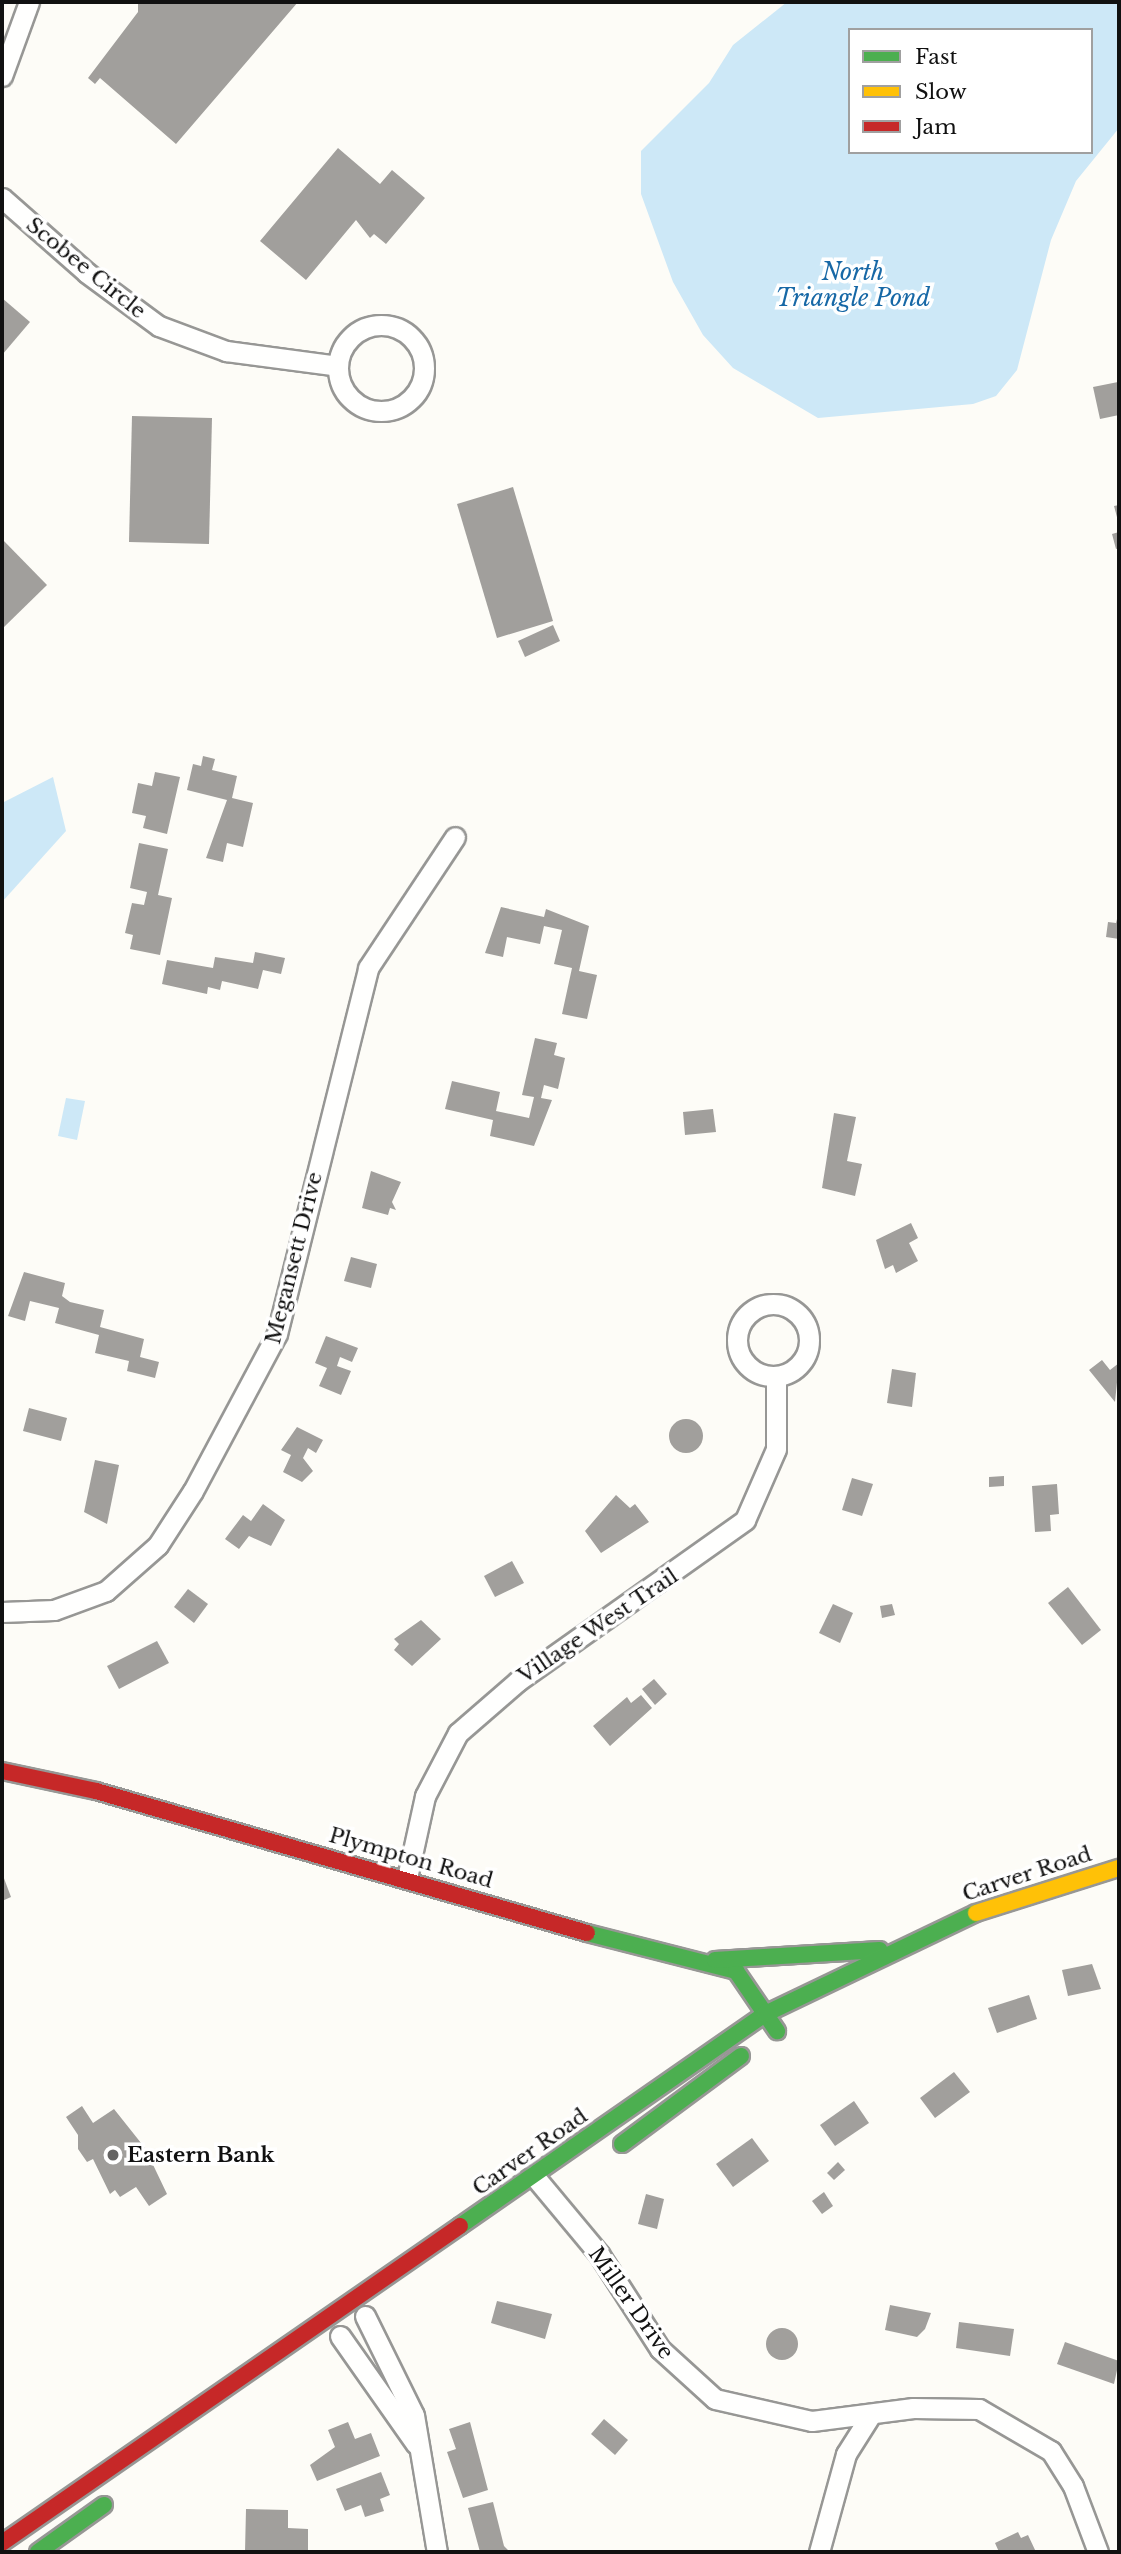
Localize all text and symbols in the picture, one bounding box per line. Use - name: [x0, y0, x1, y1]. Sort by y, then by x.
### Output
- legend: [848, 28, 1093, 154]
- text: Fast: [915, 44, 957, 70]
- text: Slow: [915, 79, 967, 105]
- text: Jam: [915, 114, 957, 140]
- street label: Scobee Circle: [21, 212, 151, 324]
- water label: North Triangle Pond: [776, 258, 930, 312]
- street label: Megansett Drive: [260, 1169, 328, 1347]
- street label: Village West Trail: [513, 1563, 683, 1689]
- street label: Plympton Road: [326, 1823, 496, 1893]
- street label: Carver Road: [959, 1841, 1095, 1907]
- street label: Carver Road: [468, 2103, 592, 2201]
- place label: Eastern Bank: [127, 2142, 275, 2168]
- marker: Eastern Bank: [105, 2147, 121, 2163]
- street label: Miller Drive: [583, 2242, 679, 2364]

